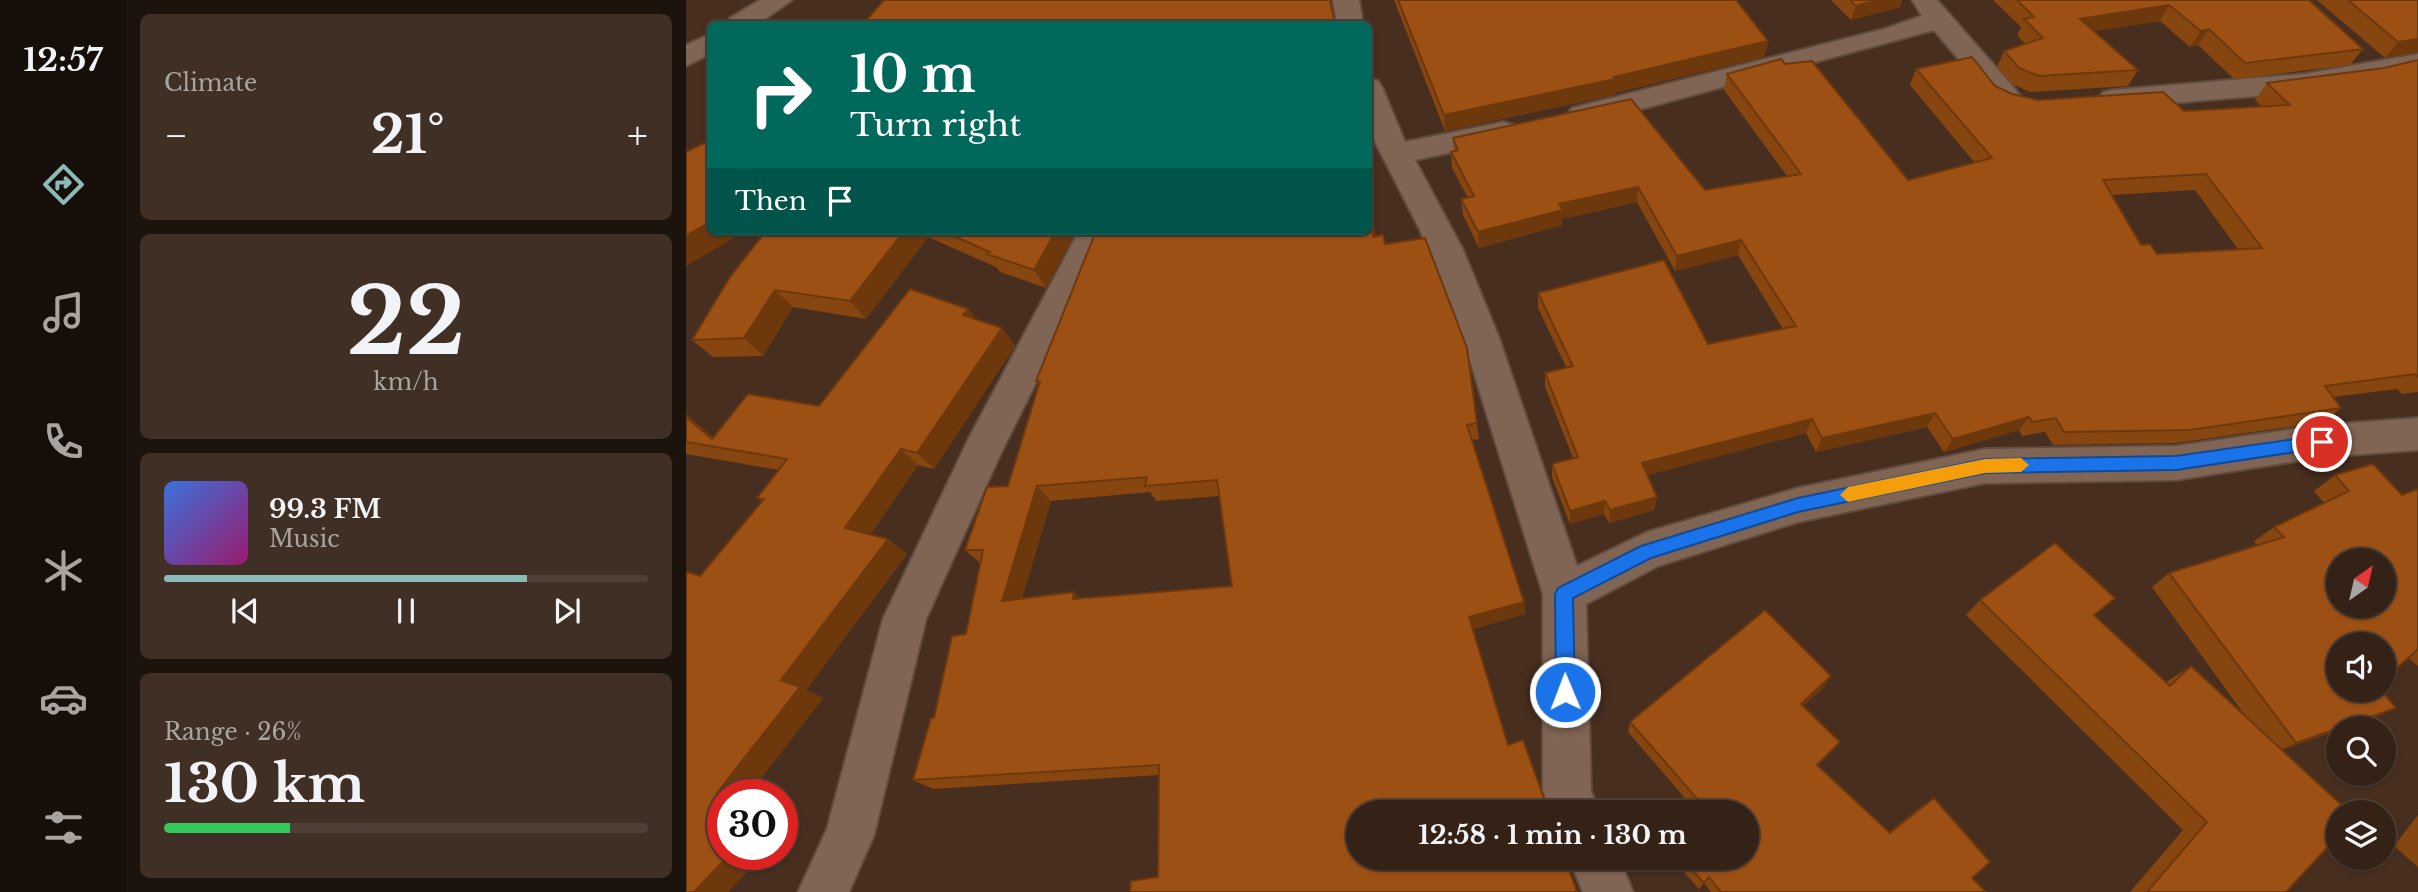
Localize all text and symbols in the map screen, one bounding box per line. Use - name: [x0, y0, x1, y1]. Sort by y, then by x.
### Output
- text: 12:57: [23, 40, 103, 80]
- text: 10 m: [850, 44, 976, 105]
- icon: right: [735, 49, 826, 140]
- text: Climate: [164, 69, 257, 97]
- text: 21°: [371, 103, 445, 167]
- text: Turn right: [850, 105, 1021, 145]
- text: −: [164, 112, 188, 159]
- text: +: [627, 112, 648, 159]
- icon: directions: [39, 160, 88, 209]
- icon: arrive: [821, 182, 859, 220]
- text: Then: [735, 185, 807, 217]
- text: 22: [347, 266, 465, 379]
- icon: music: [39, 288, 88, 337]
- text: km/h: [373, 368, 439, 396]
- pin: [2292, 412, 2352, 472]
- icon: phone: [39, 417, 88, 466]
- icon: arrive: [2303, 423, 2341, 461]
- text: 99.3 FM: [269, 493, 381, 525]
- text: Music: [269, 525, 340, 553]
- icon: climate: [39, 546, 88, 595]
- north arrow: [2326, 548, 2396, 618]
- map controls: [2326, 548, 2396, 870]
- icon: previous: [226, 592, 264, 630]
- icon: pause: [387, 592, 425, 630]
- icon: next: [548, 592, 586, 630]
- button: sound: [2326, 632, 2396, 702]
- position arrow: [1528, 655, 1602, 729]
- icon: car: [39, 674, 88, 723]
- button: search: [2326, 716, 2396, 786]
- text: Range · 26%: [164, 718, 302, 746]
- text: 130 km: [164, 752, 365, 816]
- speed limit sign: 30: [707, 779, 798, 870]
- button: layers: [2326, 800, 2396, 870]
- icon: filters: [39, 803, 88, 852]
- text: 12:58 · 1 min · 130 m: [1418, 819, 1687, 851]

